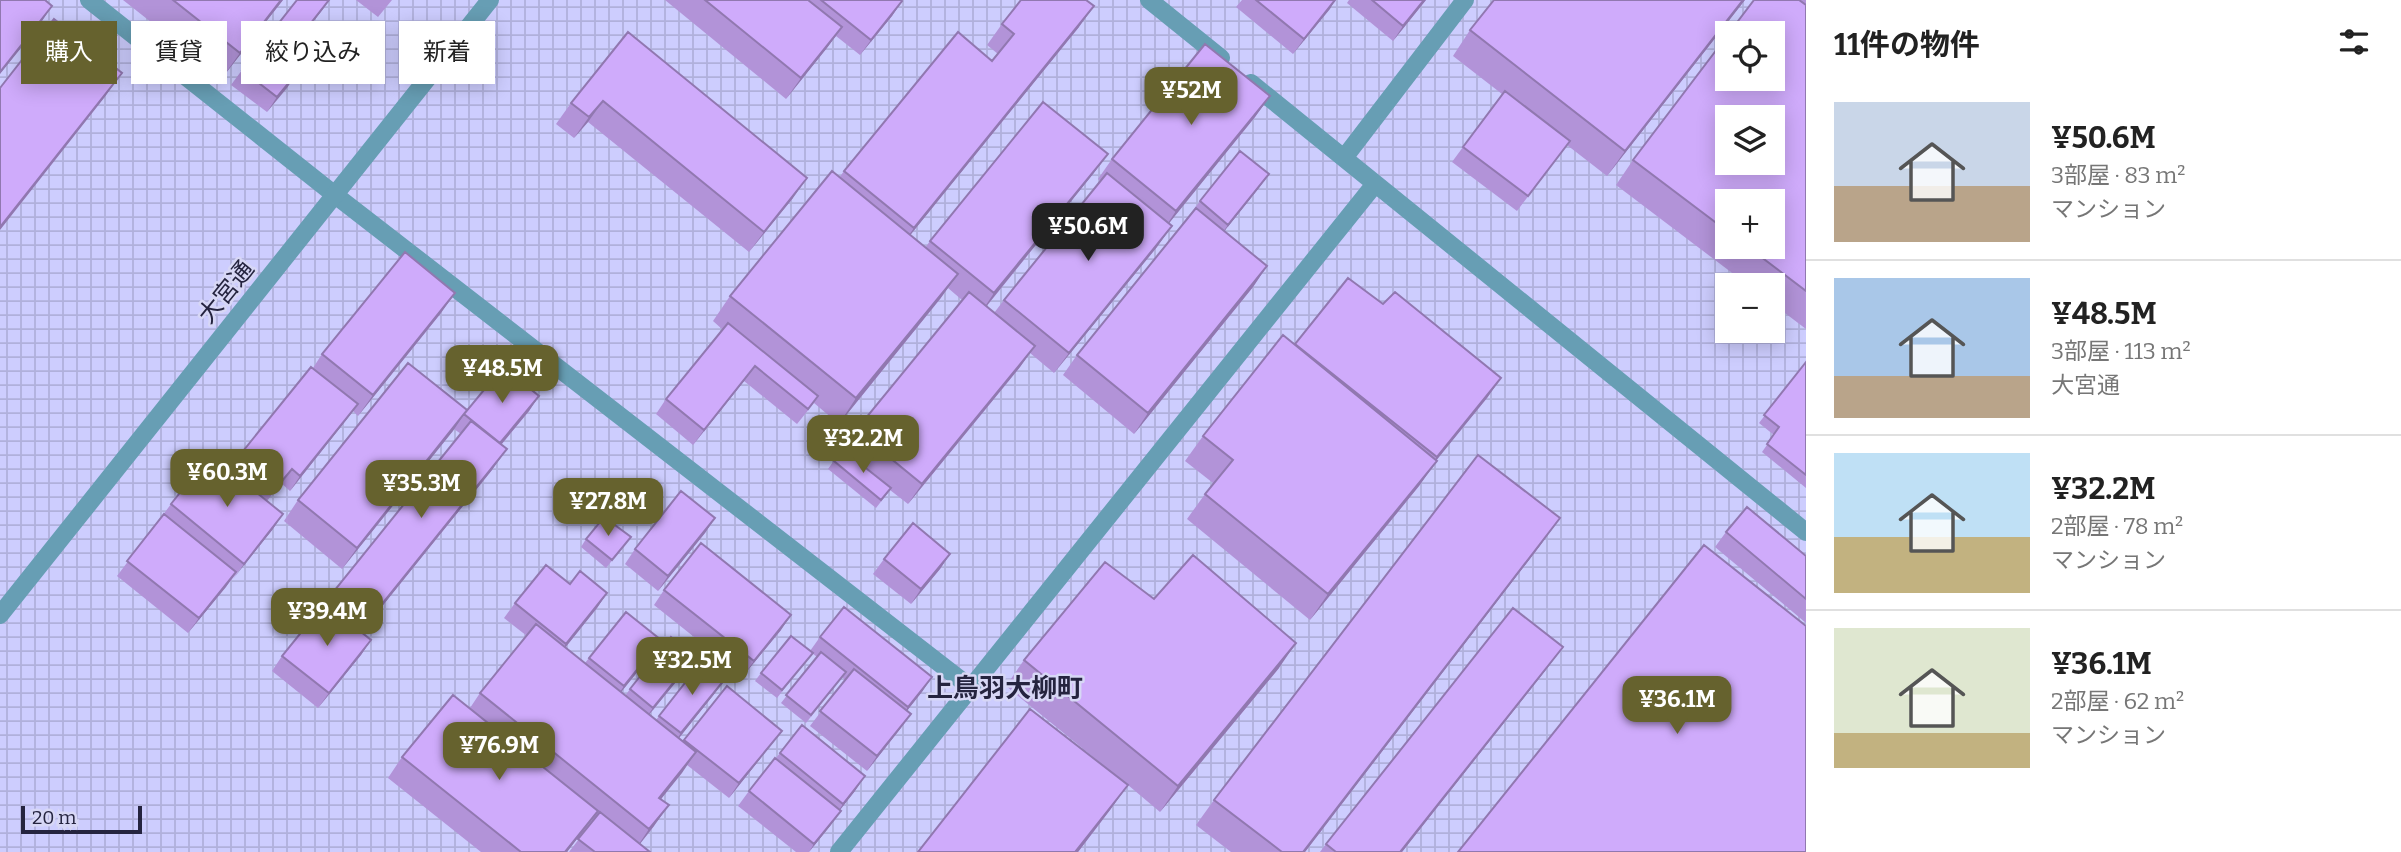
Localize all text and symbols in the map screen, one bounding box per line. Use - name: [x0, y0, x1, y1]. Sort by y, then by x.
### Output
- chip: 購入: [21, 21, 117, 84]
- chip: 賃貸: [131, 21, 227, 84]
- chip: 絞り込み: [241, 21, 385, 84]
- chip: 新着: [399, 21, 495, 84]
- map controls: [1715, 21, 1785, 343]
- button: locate: [1715, 21, 1785, 91]
- icon: filters: [2335, 23, 2373, 61]
- text: 11件の物件: [1834, 27, 1980, 63]
- pin: ¥52M: [1150, 68, 1232, 127]
- text: ¥52M: [1161, 76, 1221, 104]
- button: layers: [1715, 105, 1785, 175]
- text: ¥50.6M: [2051, 120, 2156, 156]
- icon: home: [1890, 130, 1974, 214]
- text: 3部屋 · 83 m²: [2051, 161, 2185, 189]
- button: +: [1715, 189, 1785, 259]
- text: マンション: [2051, 195, 2166, 223]
- pin: ¥50.6M: [1031, 204, 1145, 263]
- text: ¥50.6M: [1048, 212, 1128, 240]
- street label: 大宮通: [192, 255, 260, 329]
- button: −: [1715, 273, 1785, 343]
- text: ¥48.5M: [2051, 296, 2157, 332]
- icon: home: [1890, 306, 1974, 390]
- text: 3部屋 · 113 m²: [2051, 337, 2191, 365]
- pin: ¥48.5M: [445, 346, 559, 405]
- text: ¥48.5M: [461, 354, 543, 382]
- text: 大宮通: [2051, 371, 2120, 399]
- pin: ¥32.2M: [806, 416, 920, 475]
- text: ¥32.2M: [823, 424, 903, 452]
- pin: ¥60.3M: [170, 449, 284, 509]
- text: ¥60.3M: [186, 458, 268, 486]
- pin: ¥35.3M: [364, 461, 478, 520]
- text: ¥35.3M: [381, 469, 461, 497]
- text: ¥32.2M: [2051, 471, 2155, 507]
- pin: ¥27.8M: [551, 478, 665, 538]
- icon: home: [1890, 481, 1974, 565]
- text: ¥27.8M: [569, 487, 647, 515]
- text: 2部屋 · 78 m²: [2051, 512, 2183, 540]
- text: マンション: [2051, 546, 2166, 574]
- pin: ¥39.4M: [270, 588, 384, 648]
- text: ¥39.4M: [287, 597, 367, 625]
- pin: ¥32.5M: [635, 638, 749, 697]
- text: ¥32.5M: [652, 646, 732, 674]
- text: ¥36.1M: [2051, 646, 2152, 682]
- icon: home: [1890, 656, 1974, 740]
- district label: 上鳥羽大柳町: [927, 673, 1083, 704]
- pin: ¥36.1M: [1620, 676, 1734, 736]
- text: ¥36.1M: [1638, 685, 1716, 713]
- text: 2部屋 · 62 m²: [2051, 687, 2184, 715]
- text: マンション: [2051, 721, 2166, 749]
- pin: ¥76.9M: [442, 722, 556, 782]
- text: ¥76.9M: [459, 731, 539, 759]
- scale bar: [21, 803, 142, 835]
- text: 20 m: [32, 806, 76, 829]

